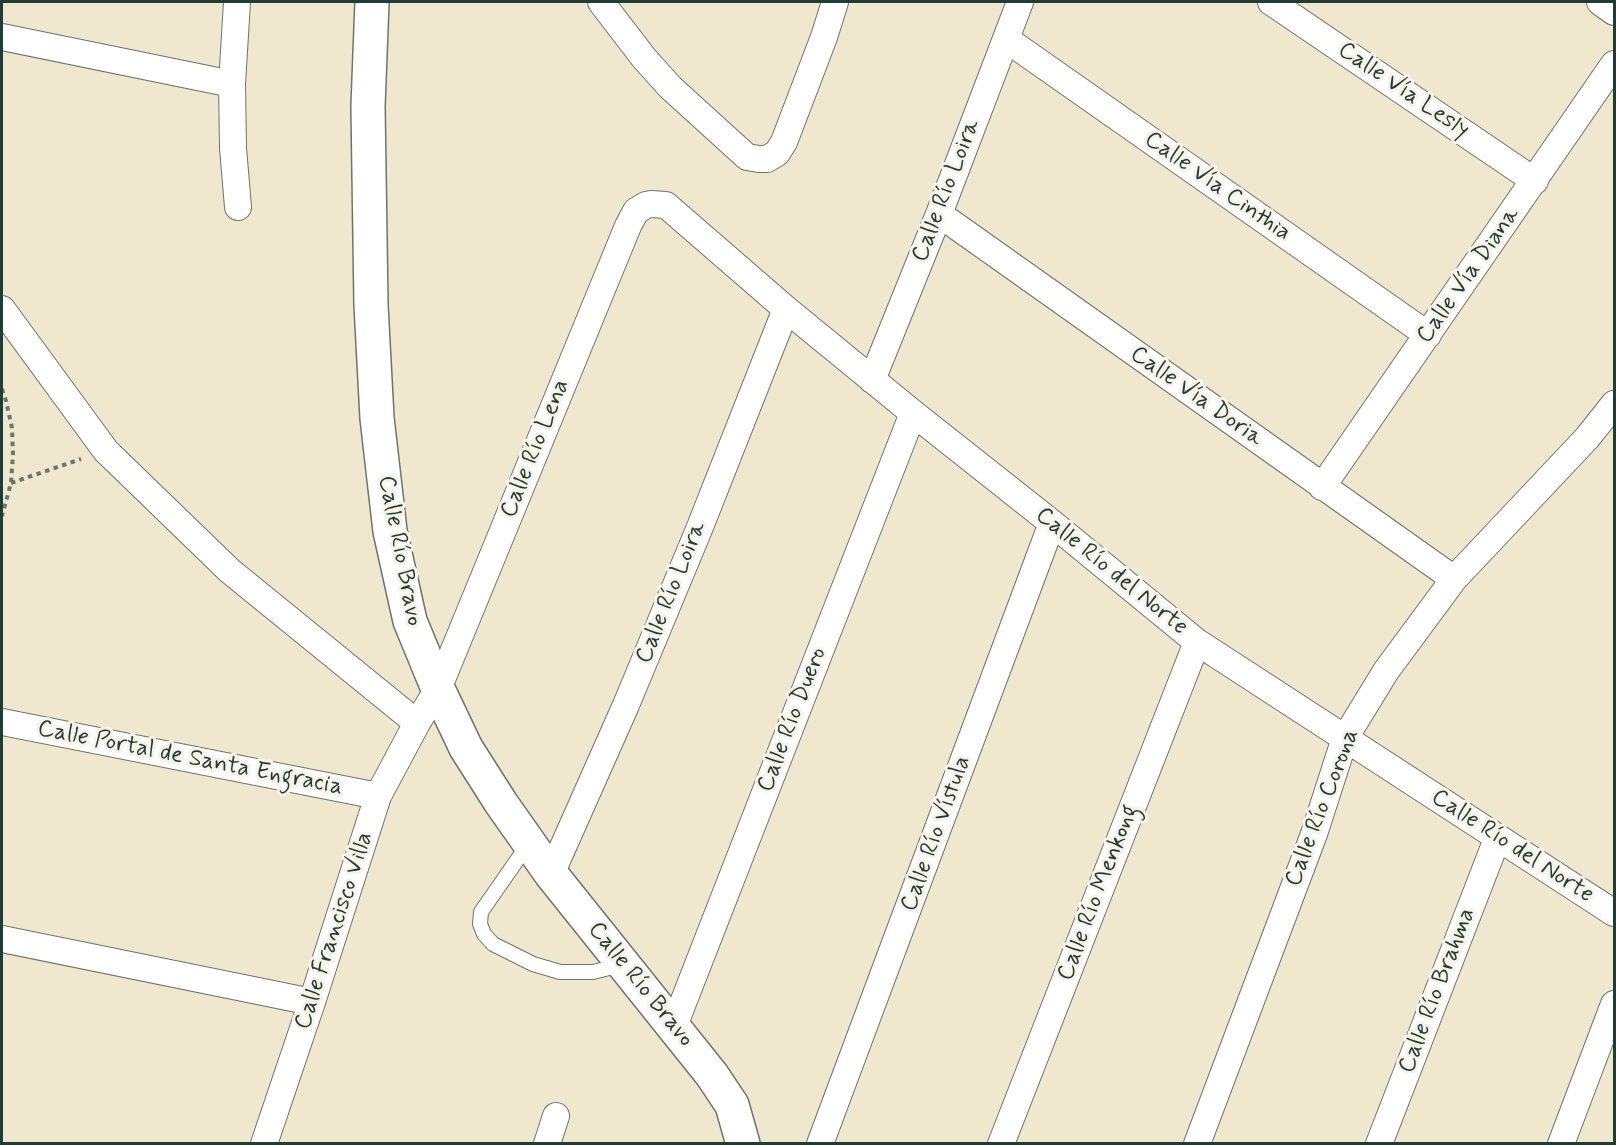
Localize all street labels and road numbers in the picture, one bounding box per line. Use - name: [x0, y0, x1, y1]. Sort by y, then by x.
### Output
- street label: Calle Vía Lesly: [1332, 36, 1474, 146]
- street label: Calle Río Loira: [907, 116, 987, 266]
- street label: Calle Vía Cinthia: [1138, 126, 1296, 248]
- street label: Calle Vía Diana: [1411, 202, 1527, 350]
- street label: Calle Vía Doria: [1124, 341, 1268, 453]
- street label: Calle Río Lena: [495, 376, 577, 522]
- street label: Calle Río Bravo: [370, 473, 428, 629]
- street label: Calle Río del Norte: [1029, 502, 1193, 642]
- street label: Calle Río Loira: [631, 518, 713, 668]
- street label: Calle Río Duero: [752, 644, 834, 796]
- street label: Calle Portal de Santa Engracia: [35, 715, 345, 803]
- street label: Calle Río Corona: [1280, 725, 1366, 891]
- street label: Calle Río Vístula: [896, 752, 978, 916]
- street label: Calle Río del Norte: [1425, 784, 1599, 910]
- street label: Calle Río Menkong: [1052, 801, 1146, 985]
- street label: Calle Francisco Villa: [289, 829, 381, 1033]
- street label: Calle Río Brahma: [1393, 904, 1483, 1078]
- street label: Calle Río Bravo: [581, 917, 699, 1053]

